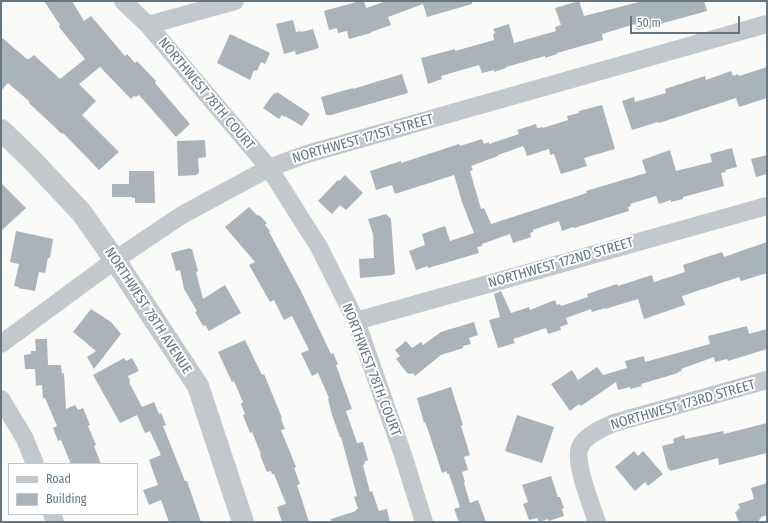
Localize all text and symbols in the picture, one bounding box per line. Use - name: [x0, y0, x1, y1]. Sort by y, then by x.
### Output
- scale bar: [632, 8, 742, 34]
- text: 50 m: [637, 16, 661, 30]
- street label: NORTHWEST 78TH COURT: [154, 35, 258, 153]
- street label: NORTHWEST 171ST STREET: [290, 111, 436, 167]
- street label: NORTHWEST 172ND STREET: [486, 234, 636, 292]
- street label: NORTHWEST 78TH AVENUE: [101, 245, 195, 377]
- street label: NORTHWEST 78TH COURT: [338, 301, 404, 439]
- street label: NORTHWEST 173RD STREET: [609, 376, 757, 434]
- legend: [8, 463, 138, 515]
- text: Road: [46, 472, 71, 486]
- text: Building: [46, 492, 86, 506]

